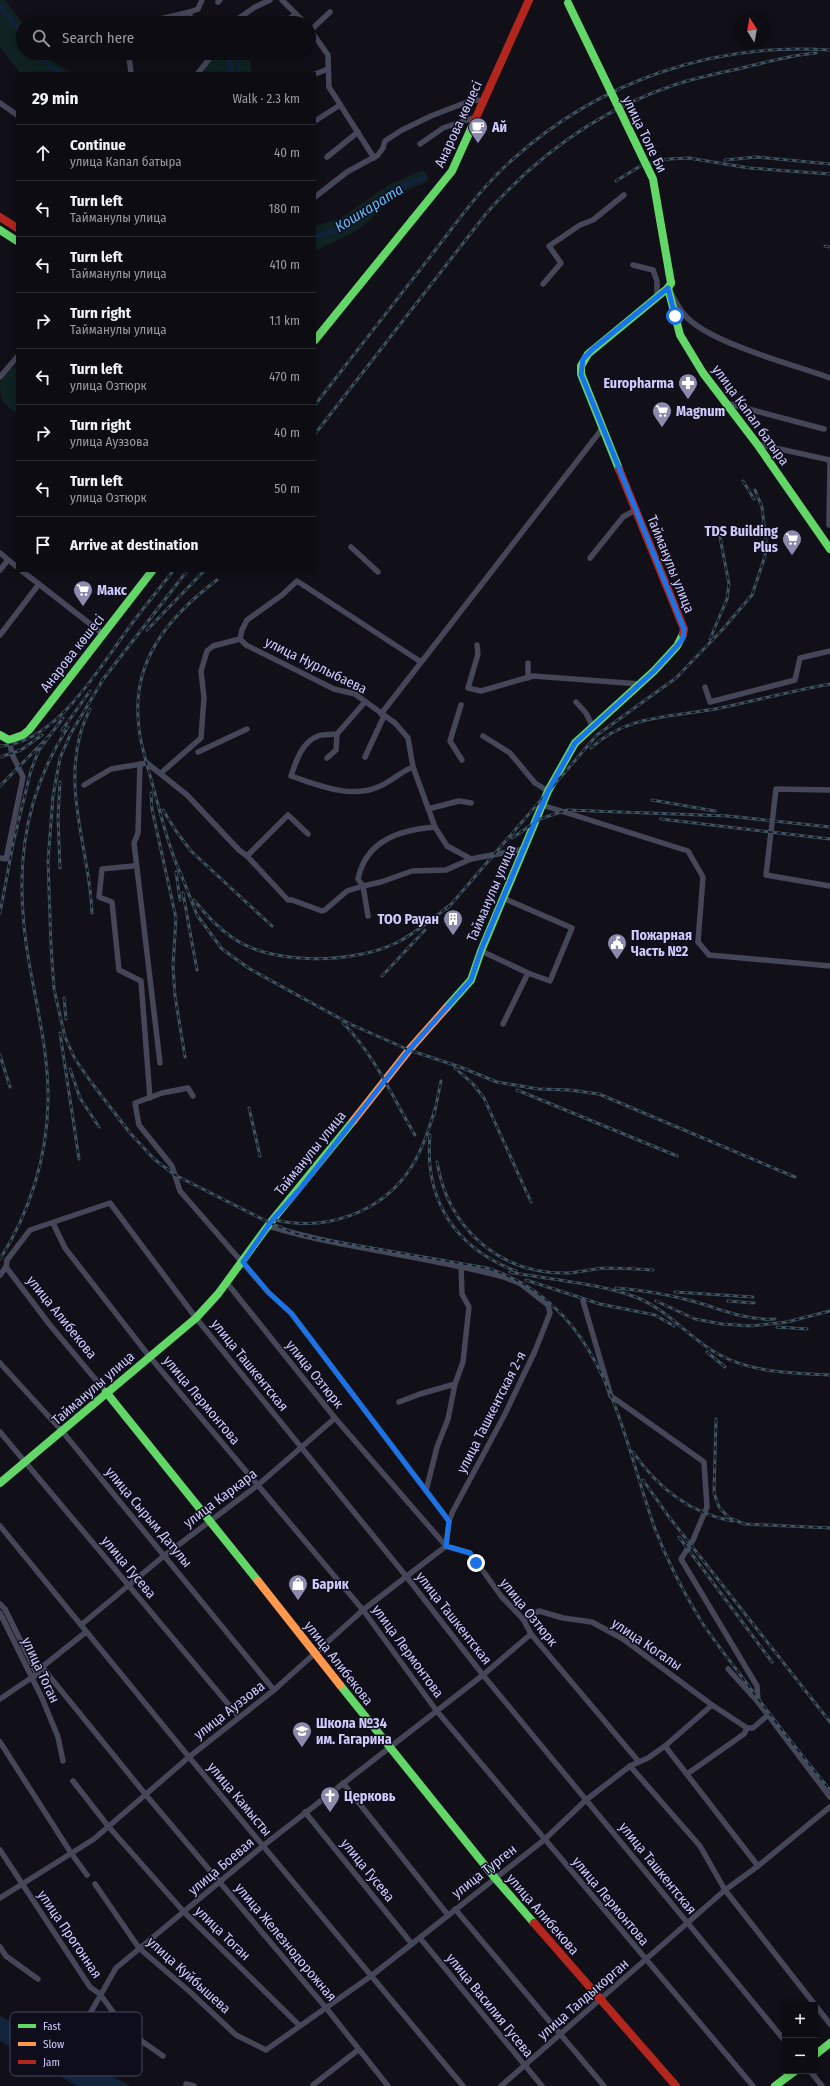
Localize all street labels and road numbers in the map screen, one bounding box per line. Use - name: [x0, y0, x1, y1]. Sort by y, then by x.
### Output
- street label: Анарова көшесі: [431, 78, 486, 170]
- street label: улица Толе Би: [619, 93, 671, 176]
- street label: улица Капал батыра: [708, 362, 793, 469]
- street label: Тайманулы улица: [643, 513, 698, 616]
- street label: Анарова көшесі: [37, 611, 108, 696]
- street label: улица Нурлыбаева: [262, 633, 370, 698]
- street label: Тайманулы улица: [463, 842, 520, 944]
- street label: Тайманулы улица: [271, 1107, 350, 1199]
- street label: улица Алибекова: [23, 1272, 100, 1362]
- street label: улица Ташкентская: [207, 1316, 292, 1415]
- street label: улица Озтюрк: [282, 1337, 347, 1412]
- street label: Тайманулы улица: [49, 1348, 138, 1429]
- street label: улица Ташкентская 2-я: [453, 1348, 530, 1476]
- street label: улица Лермонтова: [160, 1352, 244, 1448]
- street label: улица Сырым Датулы: [102, 1464, 196, 1571]
- street label: улица Каркара: [180, 1465, 260, 1532]
- street label: улица Гусева: [98, 1533, 160, 1602]
- street label: улица Ташкентская: [412, 1568, 495, 1668]
- street label: улица Озтюрк: [496, 1575, 561, 1650]
- street label: улица Лермонтова: [368, 1601, 447, 1701]
- street label: улица Когалы: [608, 1615, 685, 1674]
- street label: улица Алибекова: [300, 1618, 377, 1709]
- street label: улица Тоган: [18, 1635, 63, 1706]
- street label: улица Ауэзова: [191, 1677, 268, 1743]
- street label: улица Камысты: [204, 1759, 276, 1840]
- street label: улица Ташкентская: [615, 1819, 700, 1918]
- street label: улица Боевая: [185, 1834, 258, 1899]
- street label: улица Гусева: [337, 1835, 398, 1905]
- street label: улица Турген: [449, 1841, 520, 1902]
- street label: улица Лермонтова: [569, 1853, 653, 1949]
- street label: улица Алибекова: [503, 1870, 583, 1959]
- street label: улица Железнодорожная: [231, 1880, 340, 2005]
- street label: улица Прогонная: [34, 1887, 105, 1982]
- street label: улица Тоган: [191, 1903, 254, 1964]
- street label: улица Куйбышева: [143, 1933, 234, 2017]
- street label: улица Василия Гусева: [442, 1950, 537, 2061]
- street label: улица Талдыкорган: [534, 1955, 632, 2044]

